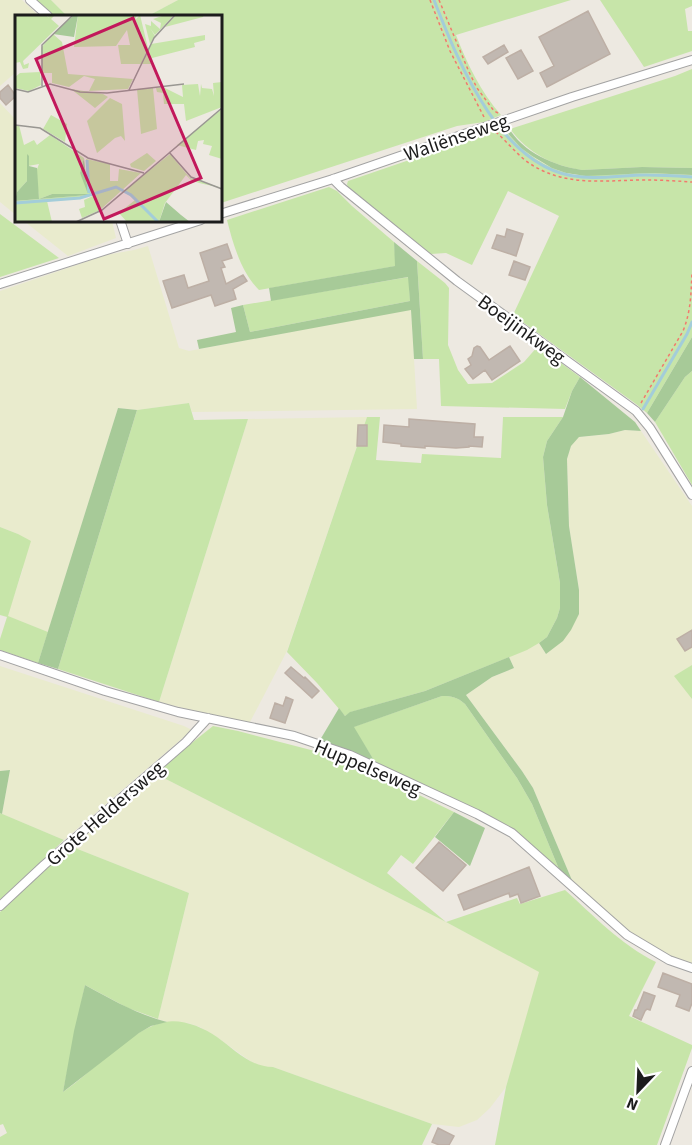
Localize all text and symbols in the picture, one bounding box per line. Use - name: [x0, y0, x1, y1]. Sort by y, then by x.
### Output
- inset map: [15, 15, 222, 222]
- street label: Waliënseweg: [400, 107, 512, 169]
- street label: Boeijinkweg: [472, 288, 571, 371]
- street label: Huppelseweg: [310, 733, 425, 803]
- street label: Grote Heldersweg: [40, 755, 171, 873]
- north arrow: [608, 1061, 668, 1121]
- text: N: [623, 1092, 642, 1116]

